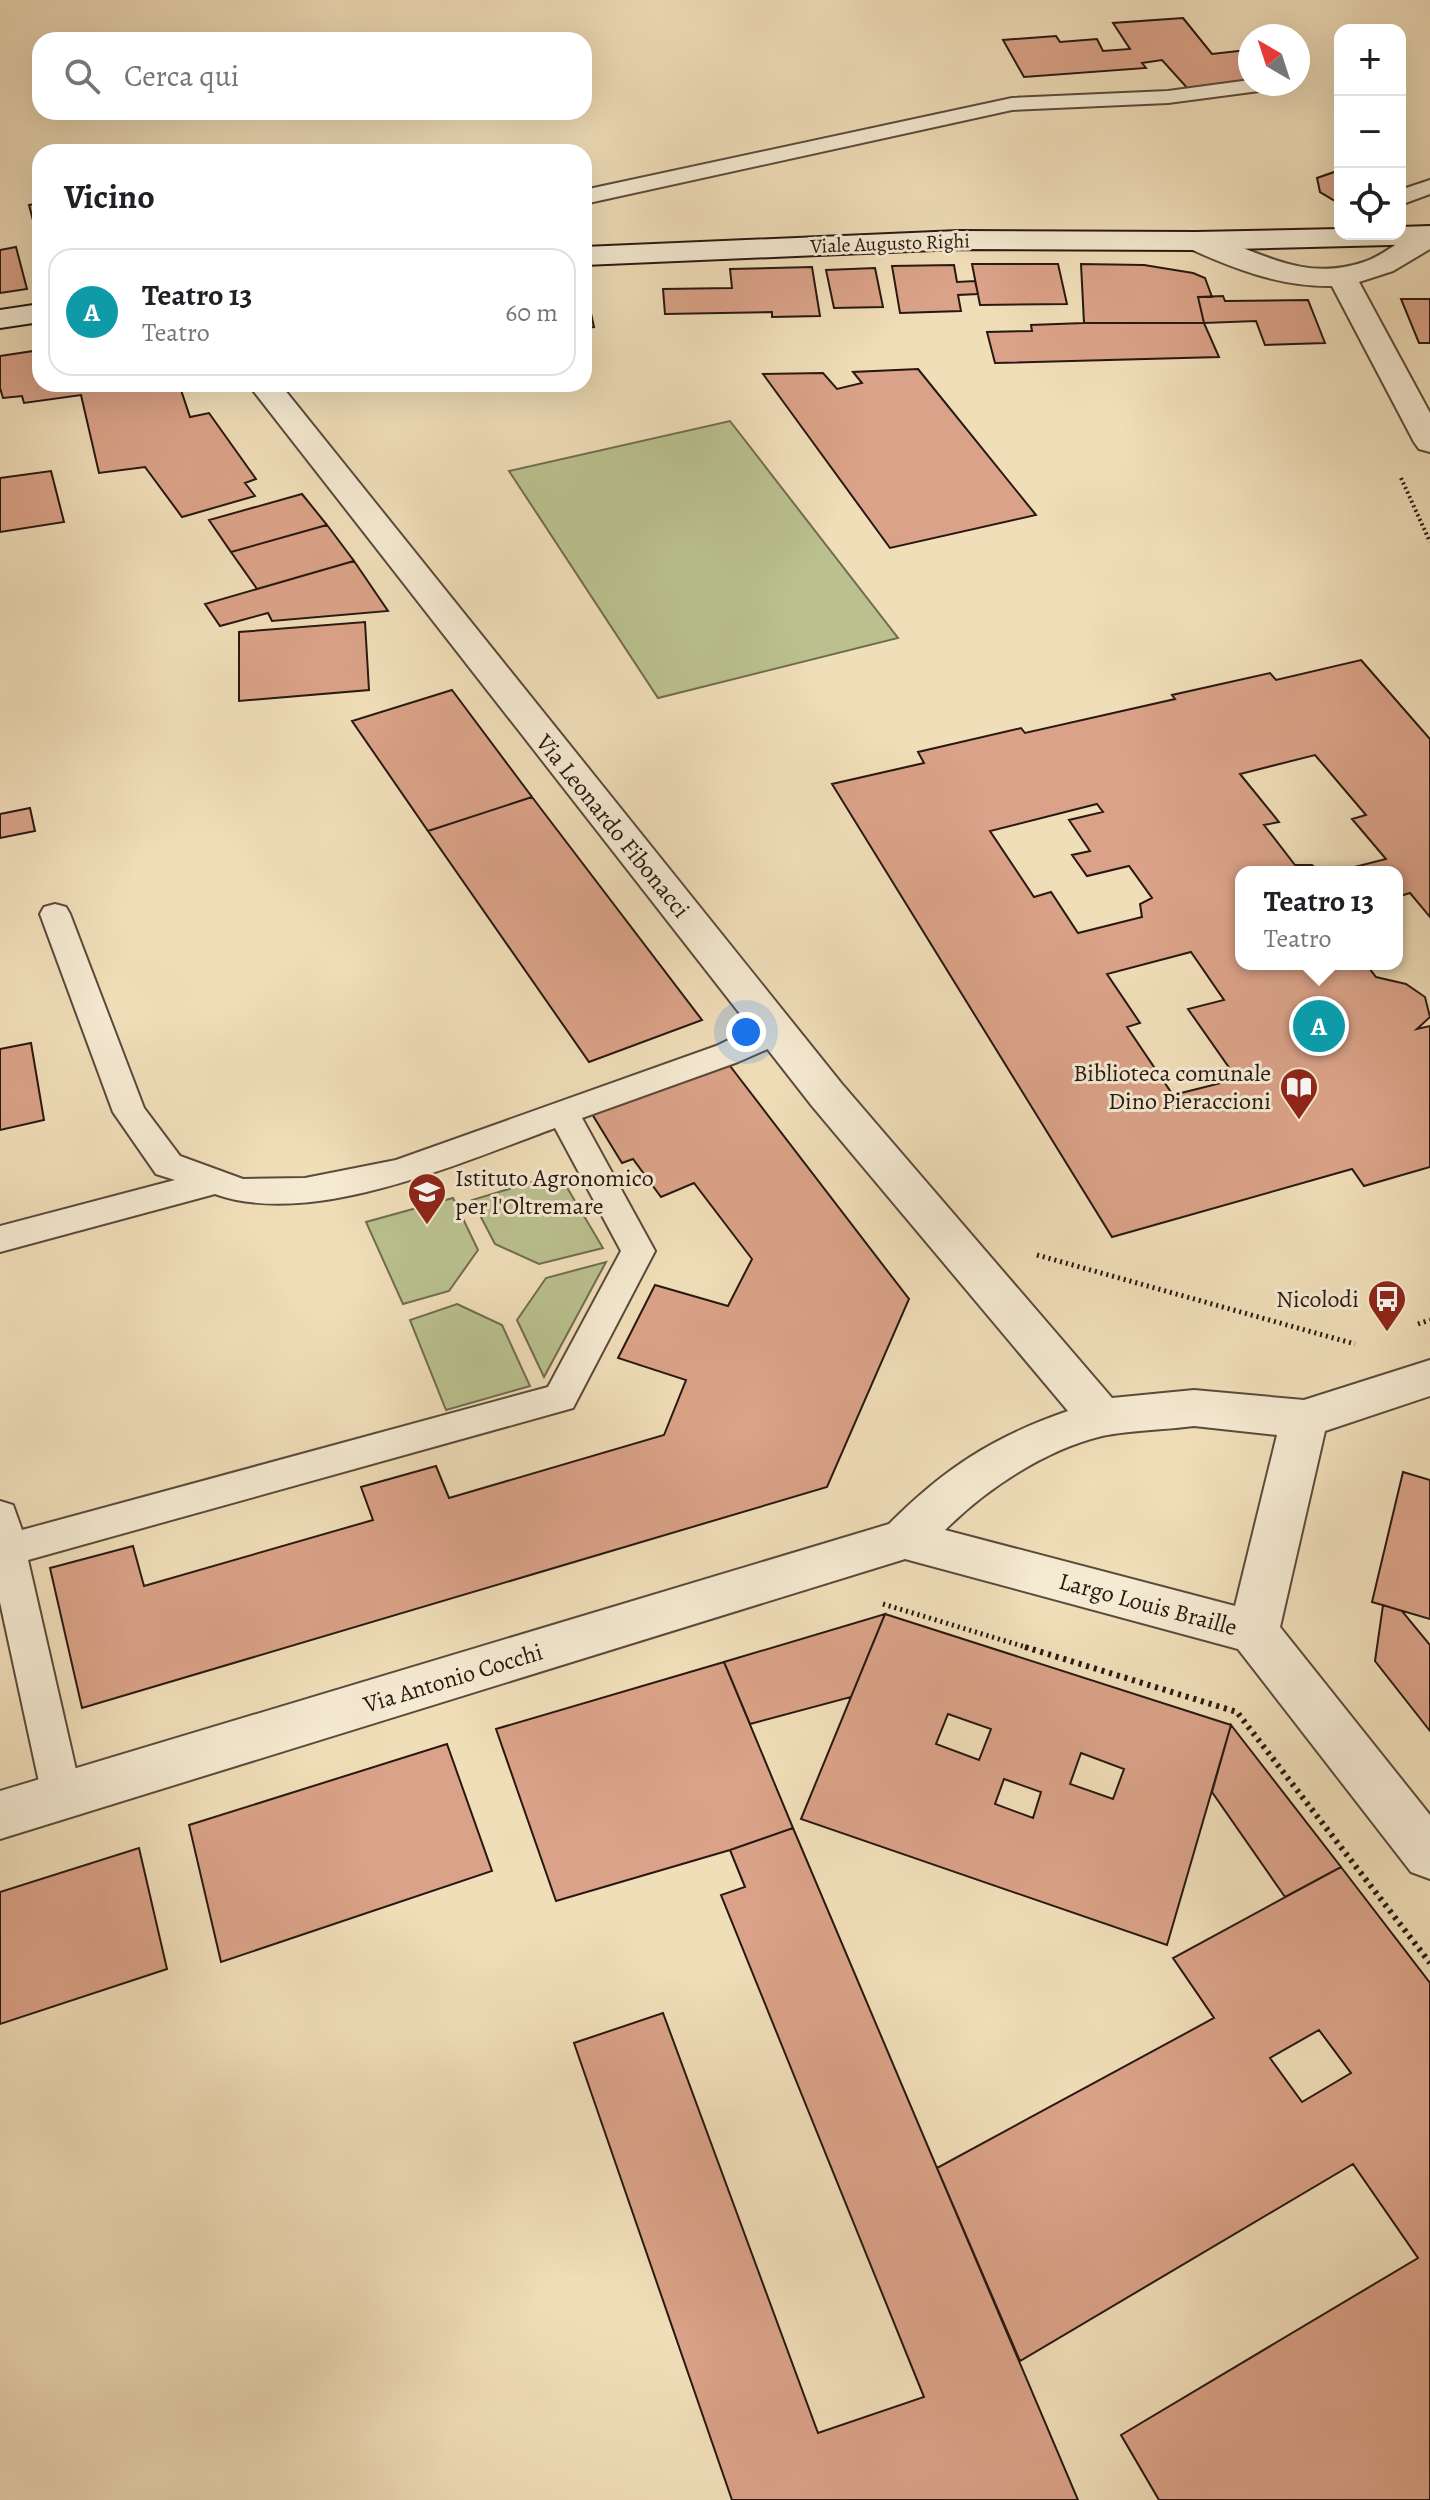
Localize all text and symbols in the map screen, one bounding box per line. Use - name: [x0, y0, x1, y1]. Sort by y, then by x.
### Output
- north arrow: [1238, 24, 1310, 96]
- map controls: [1334, 24, 1406, 240]
- button: +: [1334, 24, 1406, 96]
- search box: [32, 32, 592, 120]
- icon: search: [60, 54, 104, 98]
- text: Cerca qui: [124, 56, 239, 96]
- button: −: [1334, 96, 1406, 168]
- button: locate: [1334, 168, 1406, 240]
- text: Vicino: [64, 173, 155, 220]
- street label: Viale Augusto Righi: [809, 227, 970, 260]
- text: Teatro 13: [142, 275, 252, 315]
- text: A: [84, 295, 100, 330]
- text: 60 m: [505, 295, 558, 330]
- text: Teatro: [142, 315, 210, 350]
- street label: Via Leonardo Fibonacci: [528, 727, 697, 925]
- popup: [1235, 866, 1403, 970]
- text: Teatro 13: [1264, 881, 1374, 921]
- text: Teatro: [1264, 921, 1331, 956]
- pin: A: [1293, 996, 1345, 1056]
- your location: [726, 1012, 766, 1052]
- place label: Biblioteca comunale Dino Pieraccioni: [1073, 1057, 1271, 1117]
- library icon: Biblioteca comunale Dino Pieraccioni: [1278, 1066, 1320, 1121]
- place label: Istituto Agronomico per l'Oltremare: [455, 1162, 654, 1222]
- school or university icon: Istituto Agronomico per l'Oltremare: [406, 1171, 448, 1226]
- bus stop icon: Nicolodi: [1366, 1278, 1408, 1333]
- place label: Nicolodi: [1276, 1283, 1359, 1315]
- street label: Largo Louis Braille: [1055, 1565, 1241, 1643]
- street label: Via Antonio Cocchi: [359, 1636, 546, 1721]

